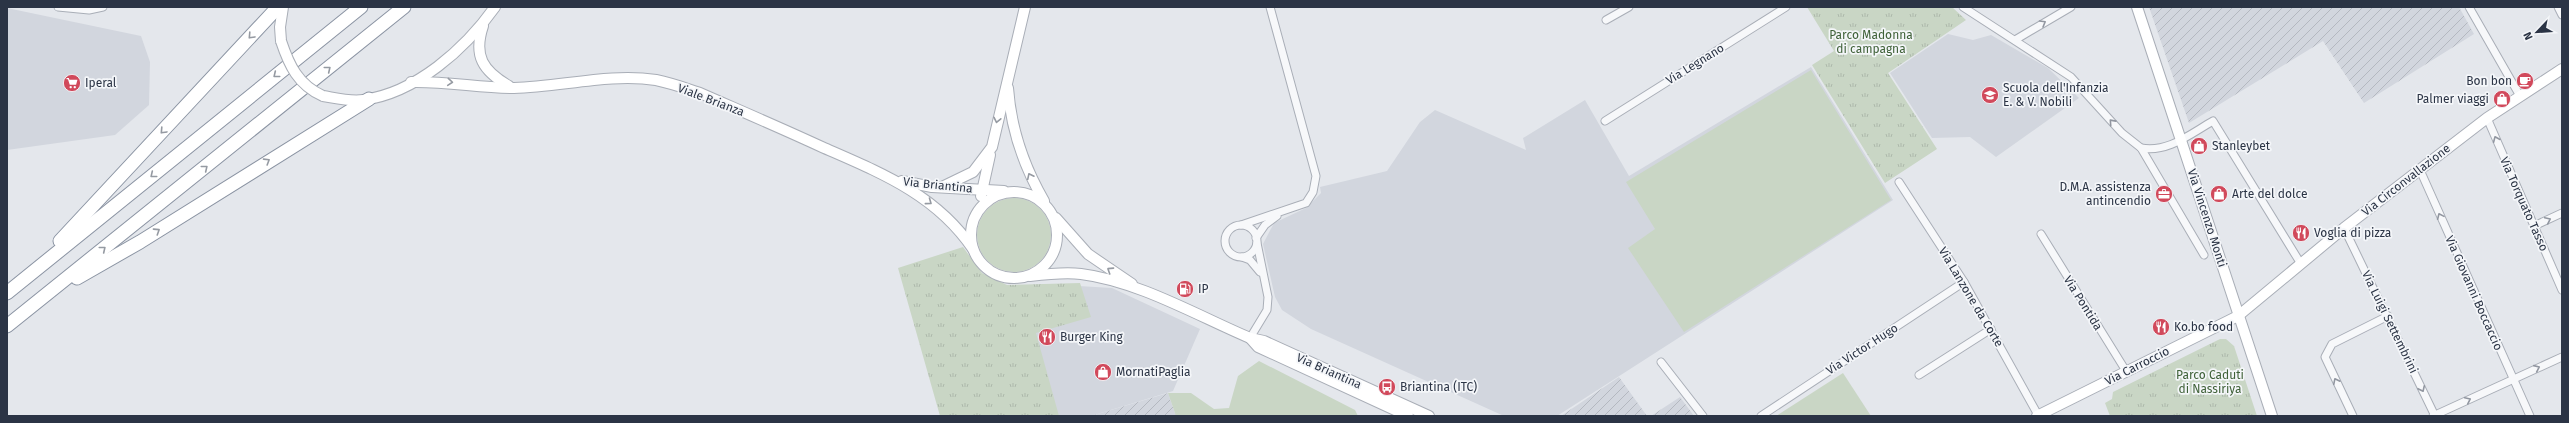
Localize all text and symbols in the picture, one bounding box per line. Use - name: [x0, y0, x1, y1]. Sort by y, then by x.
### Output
- north arrow: [2517, 12, 2557, 52]
- one-way arrow: [2039, 21, 2046, 28]
- park label: Parco Madonna di campagna: [1829, 28, 1913, 56]
- text: N: [2521, 30, 2536, 42]
- one-way arrow: [249, 31, 256, 38]
- street label: Via Legnano: [1663, 41, 1727, 87]
- one-way arrow: [323, 67, 331, 74]
- one-way arrow: [273, 71, 281, 78]
- cafe icon: Bon bon: [2515, 71, 2535, 91]
- supermarket icon: Iperal: [62, 73, 82, 93]
- place label: Bon bon: [2466, 74, 2512, 88]
- place label: Iperal: [85, 76, 117, 90]
- one-way arrow: [447, 77, 453, 86]
- street label: Viale Brianza: [676, 81, 746, 119]
- place label: Scuola dell'Infanzia E. & V. Nobili: [2003, 81, 2109, 109]
- school or university icon: Scuola dell'Infanzia E. & V. Nobili: [1980, 85, 2000, 105]
- shop icon: Palmer viaggi: [2492, 89, 2512, 109]
- place label: Palmer viaggi: [2417, 92, 2489, 106]
- one-way arrow: [994, 117, 1002, 124]
- one-way arrow: [2110, 120, 2117, 127]
- one-way arrow: [160, 126, 168, 134]
- one-way arrow: [2493, 135, 2501, 143]
- shop icon: Stanleybet: [2189, 136, 2209, 156]
- place label: Stanleybet: [2212, 139, 2271, 153]
- street label: Via Circonvallazione: [2359, 141, 2453, 219]
- street label: Via Torquato Tasso: [2497, 155, 2551, 253]
- one-way arrow: [263, 159, 270, 166]
- one-way arrow: [200, 166, 207, 173]
- street label: Via Vincenzo Monti: [2185, 167, 2229, 269]
- one-way arrow: [150, 170, 158, 177]
- one-way arrow: [1027, 173, 1035, 180]
- street label: Via Briantina: [902, 174, 974, 196]
- place label: D.M.A. assistenza antincendio: [2060, 180, 2151, 208]
- office icon: D.M.A. assistenza antincendio: [2154, 184, 2174, 204]
- shop icon: Arte del dolce: [2209, 184, 2229, 204]
- place label: Arte del dolce: [2232, 187, 2307, 201]
- one-way arrow: [925, 197, 932, 204]
- one-way arrow: [2437, 212, 2445, 219]
- one-way arrow: [2544, 216, 2551, 224]
- restaurant icon: Voglia di pizza: [2291, 223, 2311, 243]
- place label: Voglia di pizza: [2314, 226, 2391, 240]
- one-way arrow: [153, 229, 160, 236]
- street label: Via Giovanni Boccaccio: [2442, 233, 2506, 353]
- street label: Via Lanzone da Corte: [1936, 245, 2006, 349]
- one-way arrow: [99, 247, 106, 254]
- one-way arrow: [1107, 267, 1114, 275]
- street label: Via Luigi Settembrini: [2359, 268, 2421, 376]
- street label: Via Pontida: [2061, 273, 2105, 333]
- fuel station icon: IP: [1175, 279, 1195, 299]
- place label: IP: [1198, 282, 1209, 296]
- restaurant icon: Ko.bo food: [2151, 317, 2171, 337]
- place label: Ko.bo food: [2174, 320, 2233, 334]
- street label: Via Victor Hugo: [1823, 321, 1901, 377]
- restaurant icon: Burger King: [1037, 327, 1057, 347]
- place label: Burger King: [1060, 330, 1124, 344]
- street label: Via Carroccio: [2102, 344, 2172, 388]
- street label: Via Briantina: [1294, 350, 1364, 392]
- shop icon: MornatiPaglia: [1093, 362, 1113, 382]
- place label: MornatiPaglia: [1116, 365, 1191, 379]
- one-way arrow: [2534, 365, 2541, 373]
- park label: Parco Caduti di Nassiriya: [2176, 368, 2244, 396]
- bus stop icon: Briantina (ITC): [1377, 377, 1397, 397]
- one-way arrow: [2333, 378, 2341, 385]
- place label: Briantina (ITC): [1400, 380, 1477, 394]
- one-way arrow: [2417, 385, 2425, 392]
- one-way arrow: [2464, 397, 2472, 405]

